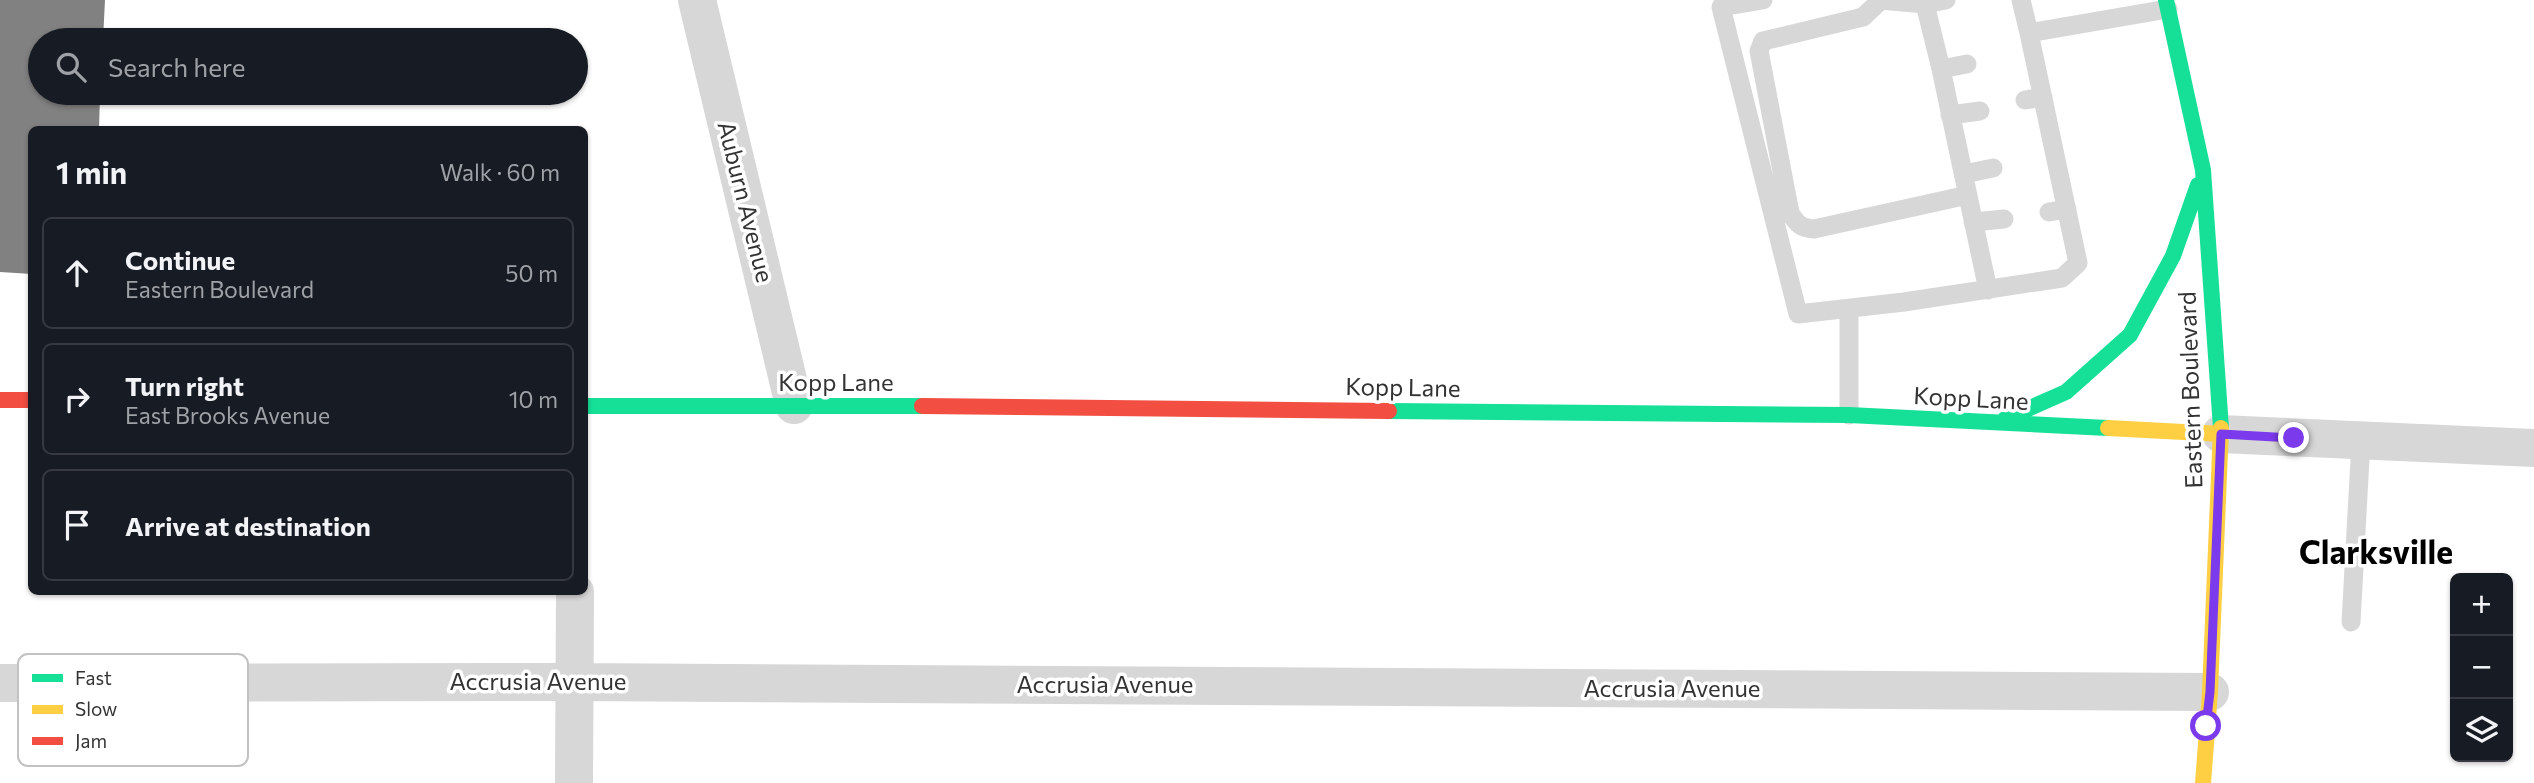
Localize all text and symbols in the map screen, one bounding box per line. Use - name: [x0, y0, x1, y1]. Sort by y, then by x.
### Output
- search box: [28, 28, 588, 105]
- icon: search: [52, 48, 90, 86]
- text: Search here: [108, 51, 246, 82]
- street label: Auburn Avenue: [712, 118, 781, 285]
- text: 1 min: [56, 153, 127, 190]
- text: Walk · 60 m: [440, 158, 560, 186]
- text: Continue: [125, 244, 235, 275]
- icon: ahead: [58, 254, 96, 292]
- text: 50 m: [505, 259, 558, 287]
- text: Eastern Boulevard: [125, 275, 314, 303]
- street label: Eastern Boulevard: [2172, 291, 2207, 489]
- street label: Kopp Lane: [778, 367, 894, 396]
- text: Turn right: [125, 370, 244, 401]
- street label: Kopp Lane: [1345, 371, 1461, 402]
- icon: right: [58, 380, 96, 418]
- street label: Kopp Lane: [1913, 380, 2029, 415]
- text: 10 m: [509, 385, 558, 413]
- text: East Brooks Avenue: [125, 401, 330, 429]
- route end: [2278, 422, 2309, 453]
- icon: arrive: [58, 506, 96, 544]
- text: Arrive at destination: [125, 510, 371, 541]
- district label: Clarksville: [2299, 531, 2453, 571]
- map controls: [2450, 573, 2513, 762]
- button: +: [2450, 573, 2513, 636]
- button: −: [2450, 636, 2513, 699]
- legend: [18, 654, 248, 766]
- text: Fast: [75, 666, 112, 689]
- street label: Accrusia Avenue: [450, 666, 627, 695]
- street label: Accrusia Avenue: [1017, 669, 1194, 698]
- street label: Accrusia Avenue: [1584, 673, 1761, 702]
- text: Slow: [75, 697, 117, 720]
- button: layers: [2450, 699, 2513, 762]
- route start: [2190, 710, 2221, 741]
- text: Jam: [75, 729, 107, 752]

